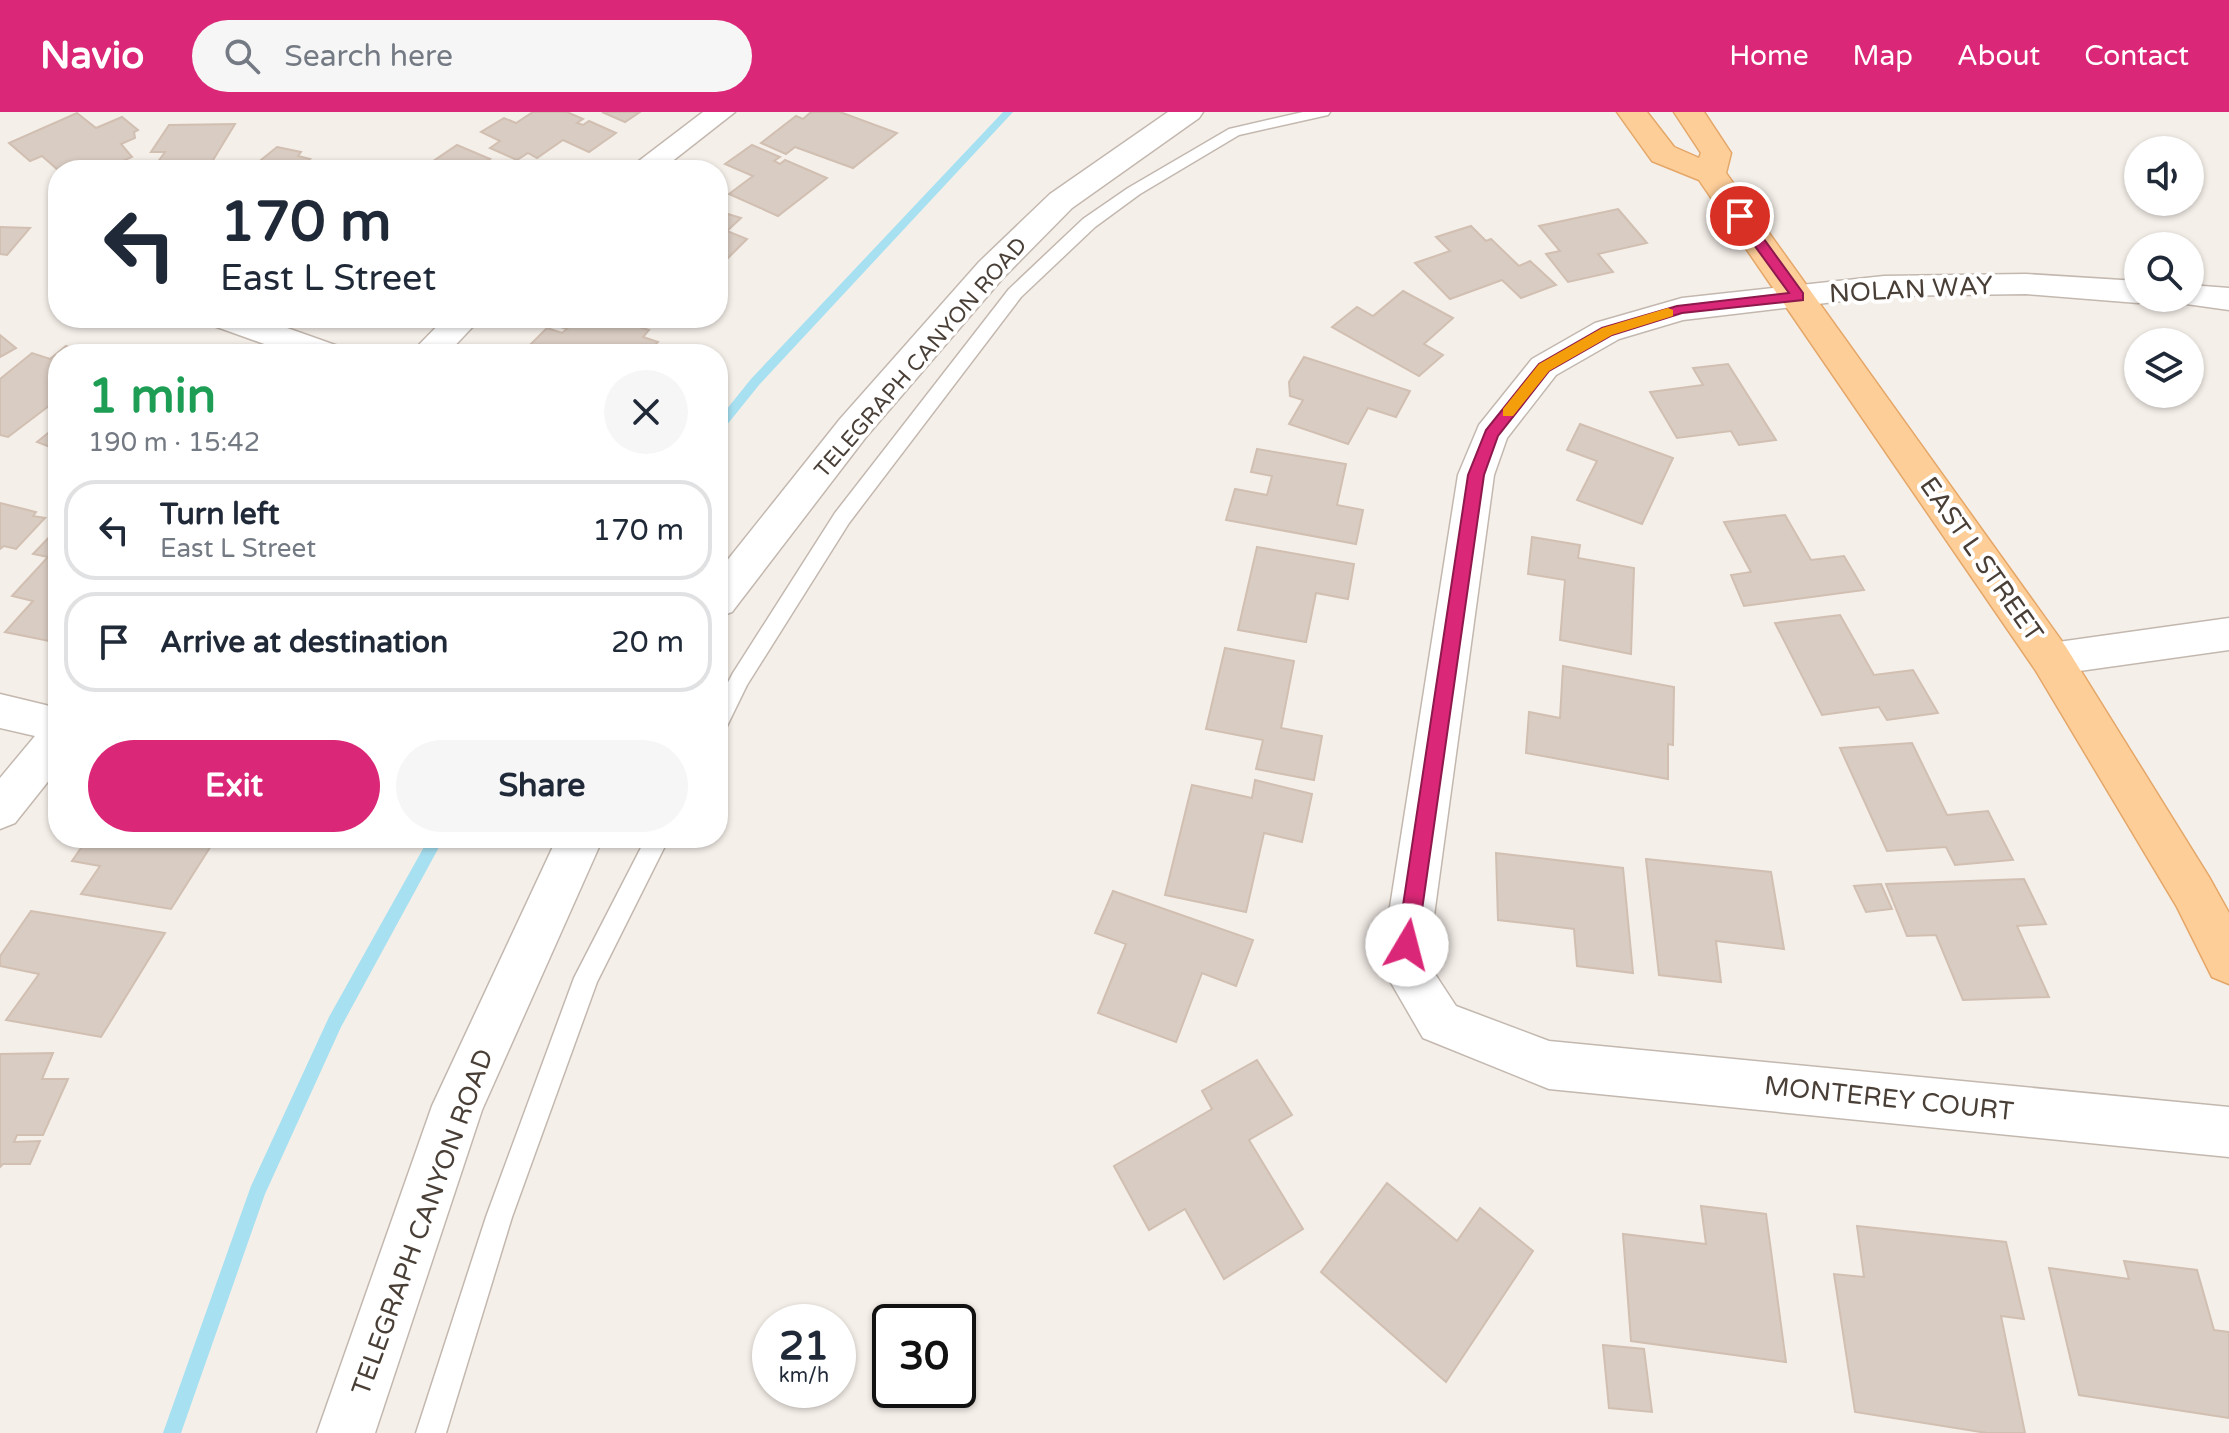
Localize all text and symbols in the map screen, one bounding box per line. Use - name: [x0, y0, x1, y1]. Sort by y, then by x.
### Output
- search box: [192, 20, 752, 92]
- text: Navio: [40, 33, 144, 79]
- icon: search: [220, 34, 264, 78]
- text: Search here: [284, 38, 453, 75]
- text: Home: [1729, 39, 1809, 73]
- text: Map: [1853, 39, 1913, 73]
- text: About: [1957, 39, 2040, 73]
- text: Contact: [2084, 39, 2189, 73]
- map controls: [2124, 136, 2204, 408]
- button: sound: [2124, 136, 2204, 216]
- pin: [1706, 182, 1774, 250]
- text: 170 m: [220, 189, 391, 256]
- icon: left: [88, 192, 192, 296]
- icon: arrive: [1718, 194, 1762, 238]
- street label: TELEGRAPH CANYON ROAD: [809, 232, 1032, 483]
- button: search: [2124, 232, 2204, 312]
- text: East L Street: [220, 257, 436, 300]
- street label: NOLAN WAY: [1828, 270, 1994, 309]
- button: layers: [2124, 328, 2204, 408]
- text: 1 min: [88, 368, 216, 426]
- button: close: [604, 370, 688, 454]
- text: 190 m · 15:42: [88, 427, 260, 458]
- street label: EAST L STREET: [1913, 471, 2050, 648]
- text: Turn left: [160, 496, 279, 533]
- icon: left: [92, 508, 136, 552]
- text: 170 m: [592, 512, 684, 549]
- text: East L Street: [160, 533, 316, 564]
- icon: arrive: [92, 620, 136, 664]
- text: Arrive at destination: [160, 624, 448, 661]
- text: 20 m: [611, 624, 684, 661]
- button: Exit: [88, 740, 380, 832]
- button: Share: [396, 740, 688, 832]
- position arrow: [1365, 903, 1449, 987]
- street label: TELEGRAPH CANYON ROAD: [345, 1045, 500, 1400]
- street label: MONTEREY COURT: [1763, 1070, 2015, 1127]
- speed limit sign: 30: [872, 1304, 976, 1408]
- text: 21: [779, 1322, 829, 1370]
- text: km/h: [779, 1364, 829, 1388]

